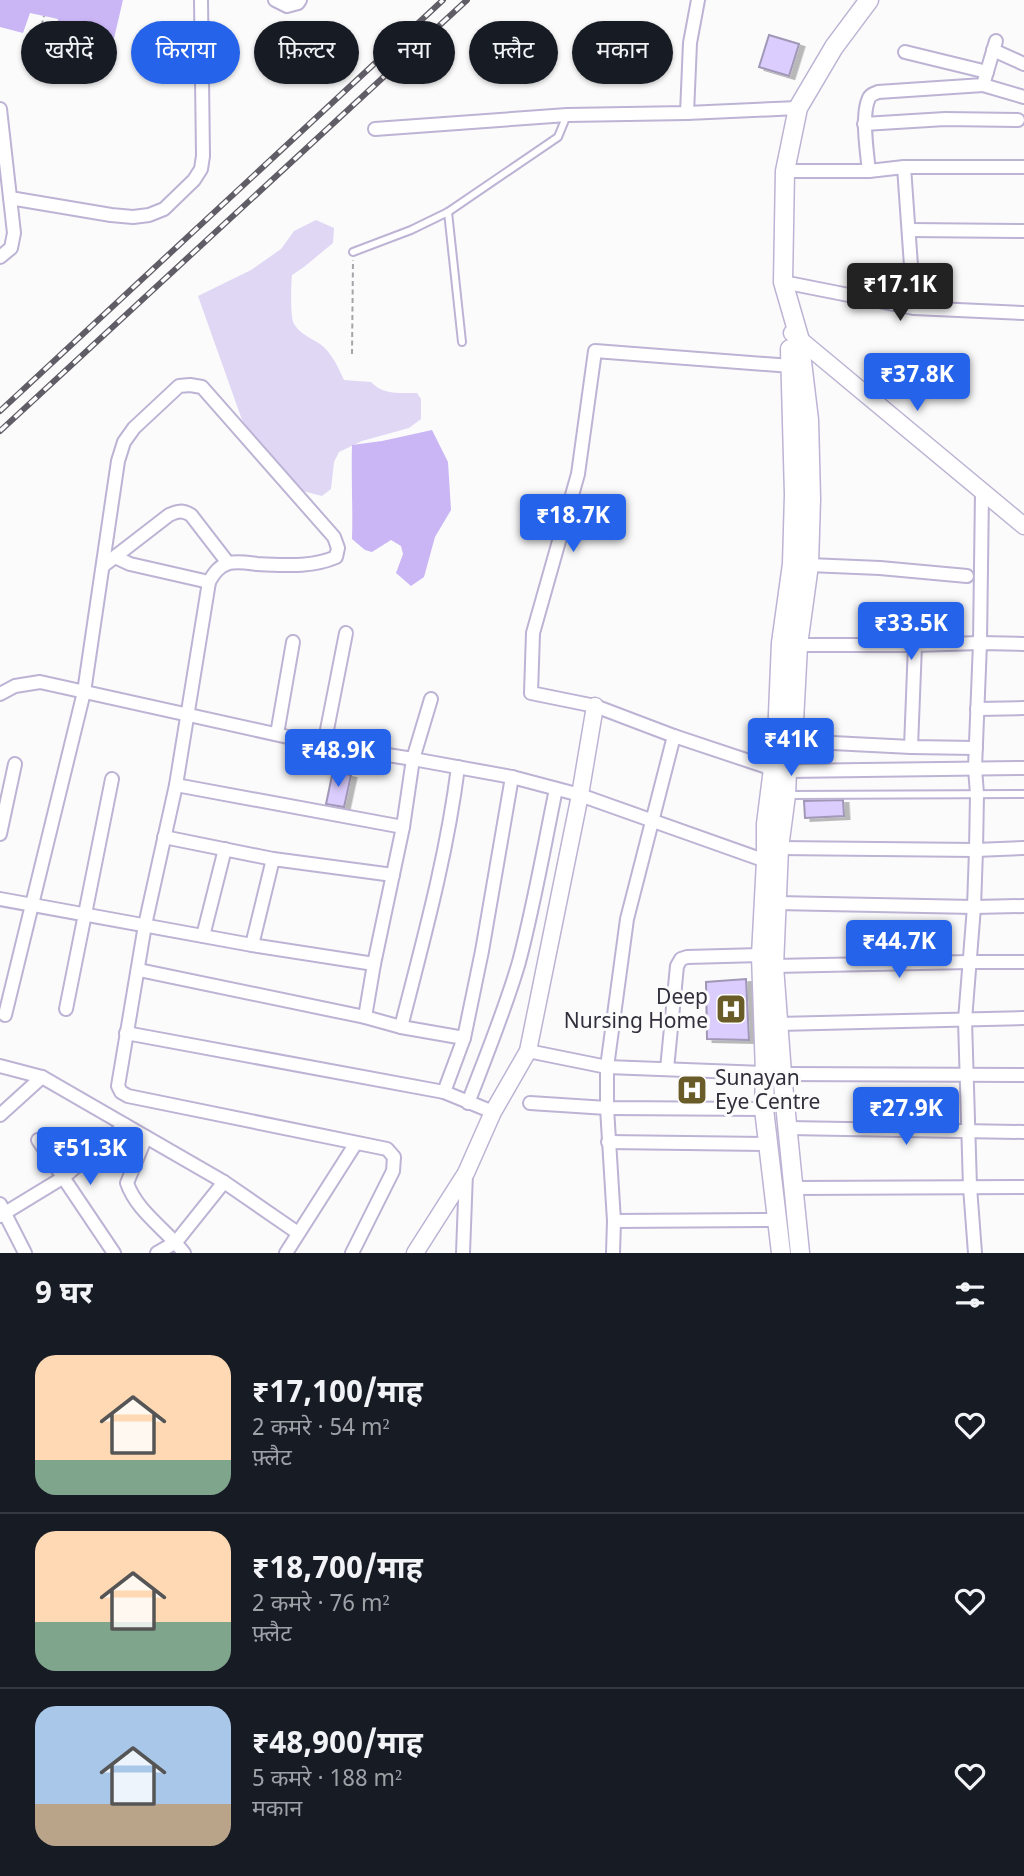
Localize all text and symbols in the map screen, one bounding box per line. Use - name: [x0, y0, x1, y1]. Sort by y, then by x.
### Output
- chip: खरीदें: [21, 21, 117, 84]
- chip: किराया: [131, 21, 240, 84]
- chip: फ़िल्टर: [254, 21, 359, 84]
- chip: नया: [373, 21, 455, 84]
- chip: फ़्लैट: [469, 21, 558, 84]
- chip: मकान: [572, 21, 673, 84]
- pin: ₹17.1K: [843, 264, 957, 323]
- text: ₹17.1K: [863, 271, 937, 301]
- pin: ₹37.8K: [860, 354, 974, 413]
- text: ₹37.8K: [880, 361, 954, 391]
- pin: ₹18.7K: [516, 494, 630, 554]
- text: ₹18.7K: [536, 502, 610, 532]
- pin: ₹33.5K: [854, 602, 968, 662]
- text: ₹33.5K: [874, 610, 948, 640]
- pin: ₹41K: [750, 718, 832, 778]
- text: ₹41K: [764, 726, 818, 756]
- pin: ₹48.9K: [281, 730, 395, 789]
- text: ₹48.9K: [301, 737, 375, 767]
- pin: ₹44.7K: [842, 920, 956, 980]
- text: ₹44.7K: [862, 928, 936, 958]
- place label: Deep Nursing Home: [564, 985, 708, 1037]
- hospital icon: Deep Nursing Home: [714, 992, 748, 1026]
- place label: Sunayan Eye Centre: [715, 1066, 820, 1118]
- hospital icon: Sunayan Eye Centre: [675, 1073, 709, 1107]
- pin: ₹27.9K: [849, 1088, 963, 1147]
- text: ₹27.9K: [869, 1095, 943, 1125]
- pin: ₹51.3K: [33, 1128, 147, 1187]
- text: ₹51.3K: [53, 1135, 127, 1165]
- text: 9 घर: [35, 1276, 92, 1315]
- icon: filters: [951, 1276, 989, 1314]
- text: ₹17,100/माह: [252, 1375, 423, 1414]
- icon: home: [91, 1383, 175, 1467]
- icon: heart: [951, 1406, 989, 1444]
- text: 2 कमरे · 54 m²: [252, 1414, 389, 1444]
- text: फ़्लैट: [252, 1444, 292, 1474]
- text: ₹18,700/माह: [252, 1551, 423, 1590]
- icon: home: [91, 1559, 175, 1643]
- icon: heart: [951, 1582, 989, 1620]
- text: 2 कमरे · 76 m²: [252, 1590, 389, 1620]
- text: फ़्लैट: [252, 1620, 292, 1650]
- text: ₹48,900/माह: [252, 1726, 423, 1765]
- icon: home: [91, 1734, 175, 1818]
- icon: heart: [951, 1757, 989, 1795]
- text: 5 कमरे · 188 m²: [252, 1765, 402, 1795]
- text: मकान: [252, 1795, 302, 1825]

